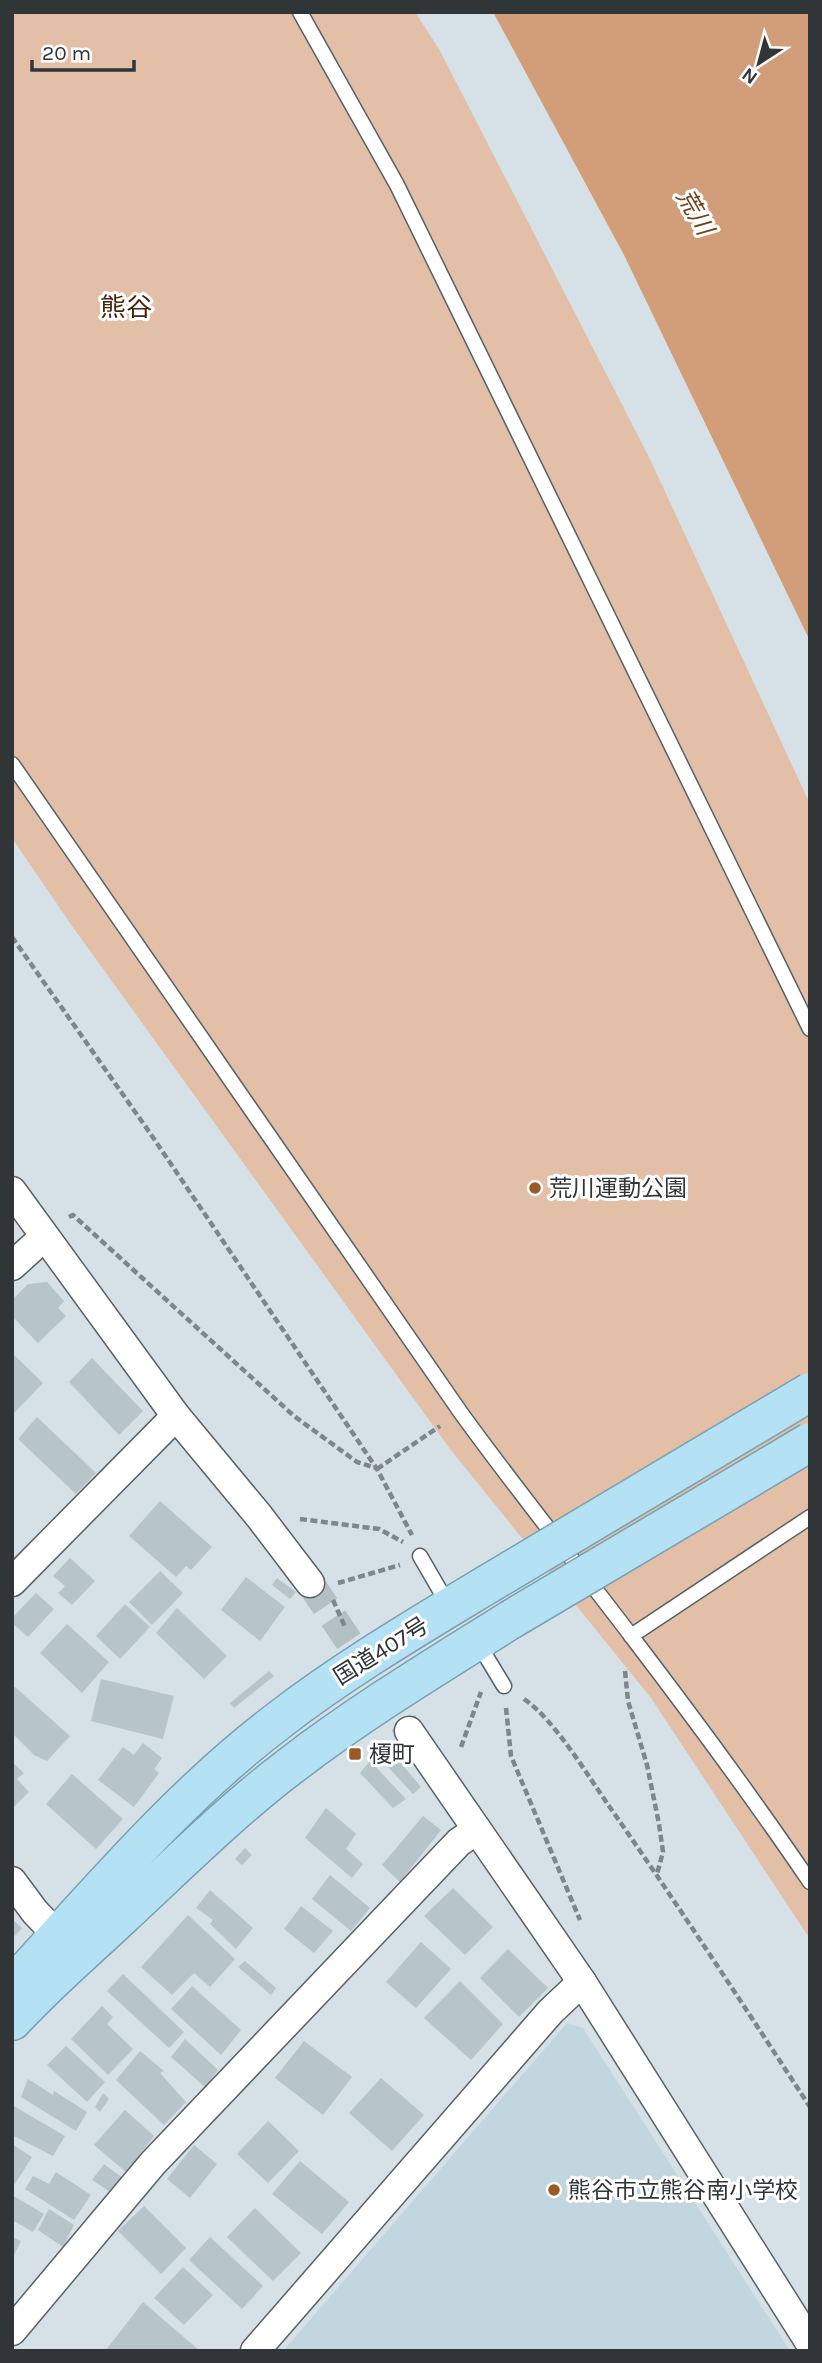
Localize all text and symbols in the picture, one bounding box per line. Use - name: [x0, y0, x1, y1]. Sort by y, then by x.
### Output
- scale bar: [32, 28, 133, 72]
- north arrow: [724, 28, 794, 98]
- text: 20 m: [42, 41, 91, 65]
- text: N: [738, 63, 762, 89]
- water label: 荒川: [671, 184, 721, 242]
- district label: 熊谷: [100, 292, 152, 323]
- place label: 荒川運動公園: [549, 1175, 687, 1202]
- marker: 荒川運動公園: [527, 1180, 543, 1196]
- street label: 国道407号: [329, 1611, 433, 1691]
- place label: 榎町: [369, 1741, 415, 1768]
- marker: 榎町: [347, 1746, 363, 1762]
- place label: 熊谷市立熊谷南小学校: [568, 2177, 798, 2204]
- marker: 熊谷市立熊谷南小学校: [546, 2182, 562, 2198]

